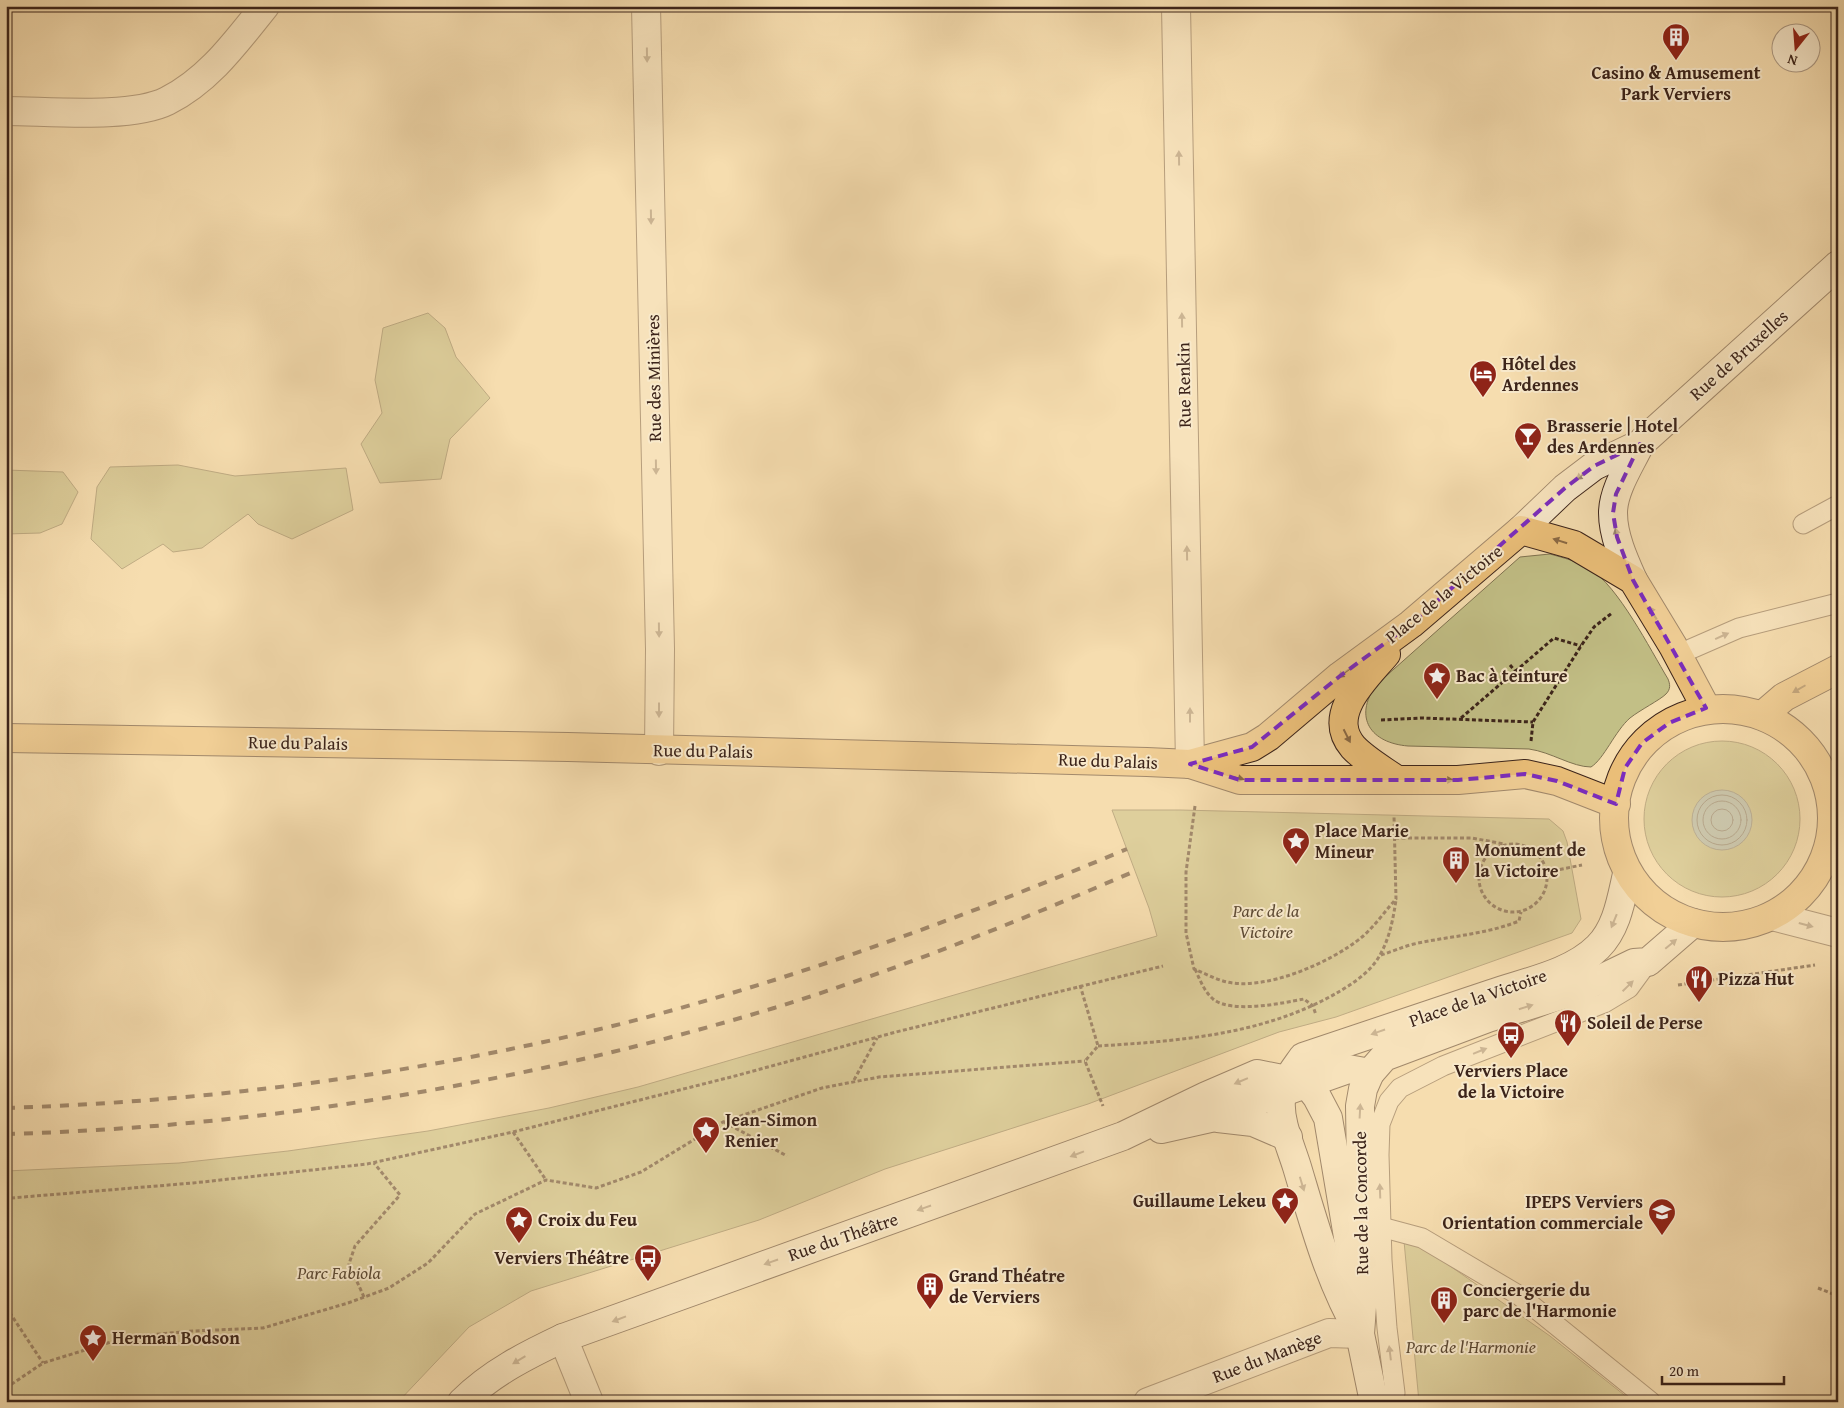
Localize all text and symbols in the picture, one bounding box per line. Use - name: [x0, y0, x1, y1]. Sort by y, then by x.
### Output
- building icon: Casino & Amusement Park Verviers: [1661, 22, 1691, 61]
- north arrow: [1772, 22, 1822, 72]
- one-way arrow: [644, 47, 652, 63]
- text: N: [1784, 49, 1800, 71]
- place label: Casino & Amusement Park Verviers: [1591, 59, 1761, 107]
- one-way arrow: [1175, 150, 1183, 166]
- one-way arrow: [647, 210, 655, 226]
- street label: Rue de Bruxelles: [1683, 303, 1794, 406]
- one-way arrow: [1178, 312, 1186, 328]
- street label: Rue des Minières: [639, 314, 668, 442]
- street label: Rue Renkin: [1169, 342, 1198, 428]
- place label: Hôtel des Ardennes: [1502, 350, 1579, 398]
- hotel icon: Hôtel des Ardennes: [1468, 359, 1498, 398]
- place label: Brasserie | Hotel des Ardennes: [1547, 412, 1678, 460]
- bar icon: Brasserie | Hotel des Ardennes: [1513, 421, 1543, 460]
- one-way arrow: [652, 460, 660, 476]
- one-way arrow: [1576, 470, 1589, 481]
- one-way arrow: [1613, 527, 1621, 542]
- one-way arrow: [1552, 536, 1567, 544]
- street label: Place de la Victoire: [1379, 538, 1508, 649]
- one-way arrow: [1183, 545, 1191, 561]
- one-way arrow: [1649, 606, 1658, 619]
- one-way arrow: [655, 622, 663, 638]
- one-way arrow: [1715, 631, 1729, 639]
- place icon: Bac à teinture: [1422, 661, 1452, 700]
- place label: Bac à teinture: [1456, 662, 1568, 689]
- one-way arrow: [1337, 668, 1351, 678]
- one-way arrow: [1791, 685, 1806, 693]
- one-way arrow: [655, 702, 663, 718]
- one-way arrow: [1186, 707, 1194, 723]
- street label: Rue du Palais: [248, 728, 348, 757]
- one-way arrow: [1343, 728, 1351, 743]
- street label: Rue du Palais: [653, 736, 753, 765]
- street label: Rue du Palais: [1058, 745, 1158, 776]
- one-way arrow: [1229, 774, 1244, 782]
- one-way arrow: [1438, 776, 1454, 784]
- place label: Place Marie Mineur: [1315, 817, 1409, 865]
- place icon: Place Marie Mineur: [1281, 826, 1311, 865]
- place label: Monument de la Victoire: [1475, 836, 1586, 884]
- building icon: Monument de la Victoire: [1441, 845, 1471, 884]
- park label: Parc de la Victoire: [1232, 897, 1300, 945]
- one-way arrow: [1610, 914, 1618, 929]
- one-way arrow: [1799, 922, 1814, 930]
- one-way arrow: [1665, 938, 1678, 949]
- street label: Place de la Victoire: [1405, 961, 1550, 1034]
- restaurant icon: Pizza Hut: [1684, 964, 1714, 1003]
- place label: Pizza Hut: [1718, 965, 1794, 992]
- one-way arrow: [1622, 980, 1634, 992]
- one-way arrow: [1518, 1002, 1533, 1010]
- restaurant icon: Soleil de Perse: [1553, 1008, 1583, 1047]
- place label: Soleil de Perse: [1587, 1009, 1703, 1036]
- bus stop icon: Verviers Place de la Victoire: [1496, 1020, 1526, 1059]
- one-way arrow: [1370, 1028, 1385, 1036]
- one-way arrow: [1473, 1047, 1488, 1055]
- place label: Verviers Place de la Victoire: [1454, 1057, 1568, 1105]
- one-way arrow: [1233, 1077, 1248, 1085]
- one-way arrow: [1357, 1103, 1365, 1119]
- place label: Jean-Simon Renier: [722, 1106, 817, 1154]
- place icon: Jean-Simon Renier: [691, 1115, 721, 1154]
- street label: Rue de la Concorde: [1346, 1131, 1375, 1275]
- one-way arrow: [1070, 1150, 1084, 1158]
- one-way arrow: [1299, 1176, 1307, 1191]
- one-way arrow: [1376, 1183, 1384, 1199]
- place icon: Guillaume Lekeu: [1270, 1186, 1300, 1225]
- place label: Guillaume Lekeu: [1133, 1187, 1267, 1214]
- place label: IPEPS Verviers Orientation commerciale: [1443, 1188, 1643, 1236]
- school or university icon: IPEPS Verviers Orientation commerciale: [1647, 1197, 1677, 1236]
- place icon: Croix du Feu: [504, 1205, 534, 1244]
- street label: Rue du Théâtre: [784, 1205, 902, 1268]
- one-way arrow: [917, 1205, 932, 1212]
- place label: Croix du Feu: [538, 1206, 638, 1233]
- bus stop icon: Verviers Théâtre: [633, 1243, 663, 1282]
- place label: Verviers Théâtre: [494, 1244, 629, 1271]
- one-way arrow: [763, 1258, 778, 1266]
- park label: Parc Fabiola: [296, 1259, 381, 1286]
- place label: Grand Théatre de Verviers: [949, 1262, 1065, 1310]
- building icon: Grand Théatre de Verviers: [915, 1271, 945, 1310]
- place label: Conciergerie du parc de l'Harmonie: [1463, 1276, 1617, 1324]
- building icon: Conciergerie du parc de l'Harmonie: [1429, 1285, 1459, 1324]
- one-way arrow: [611, 1316, 626, 1323]
- place icon: Herman Bodson: [78, 1323, 108, 1362]
- street label: Rue du Manège: [1208, 1323, 1325, 1390]
- place label: Herman Bodson: [112, 1324, 240, 1351]
- park label: Parc de l'Harmonie: [1405, 1333, 1536, 1360]
- one-way arrow: [1386, 1345, 1394, 1361]
- scale bar: [1662, 1353, 1784, 1385]
- one-way arrow: [513, 1355, 526, 1364]
- text: 20 m: [1669, 1360, 1700, 1381]

